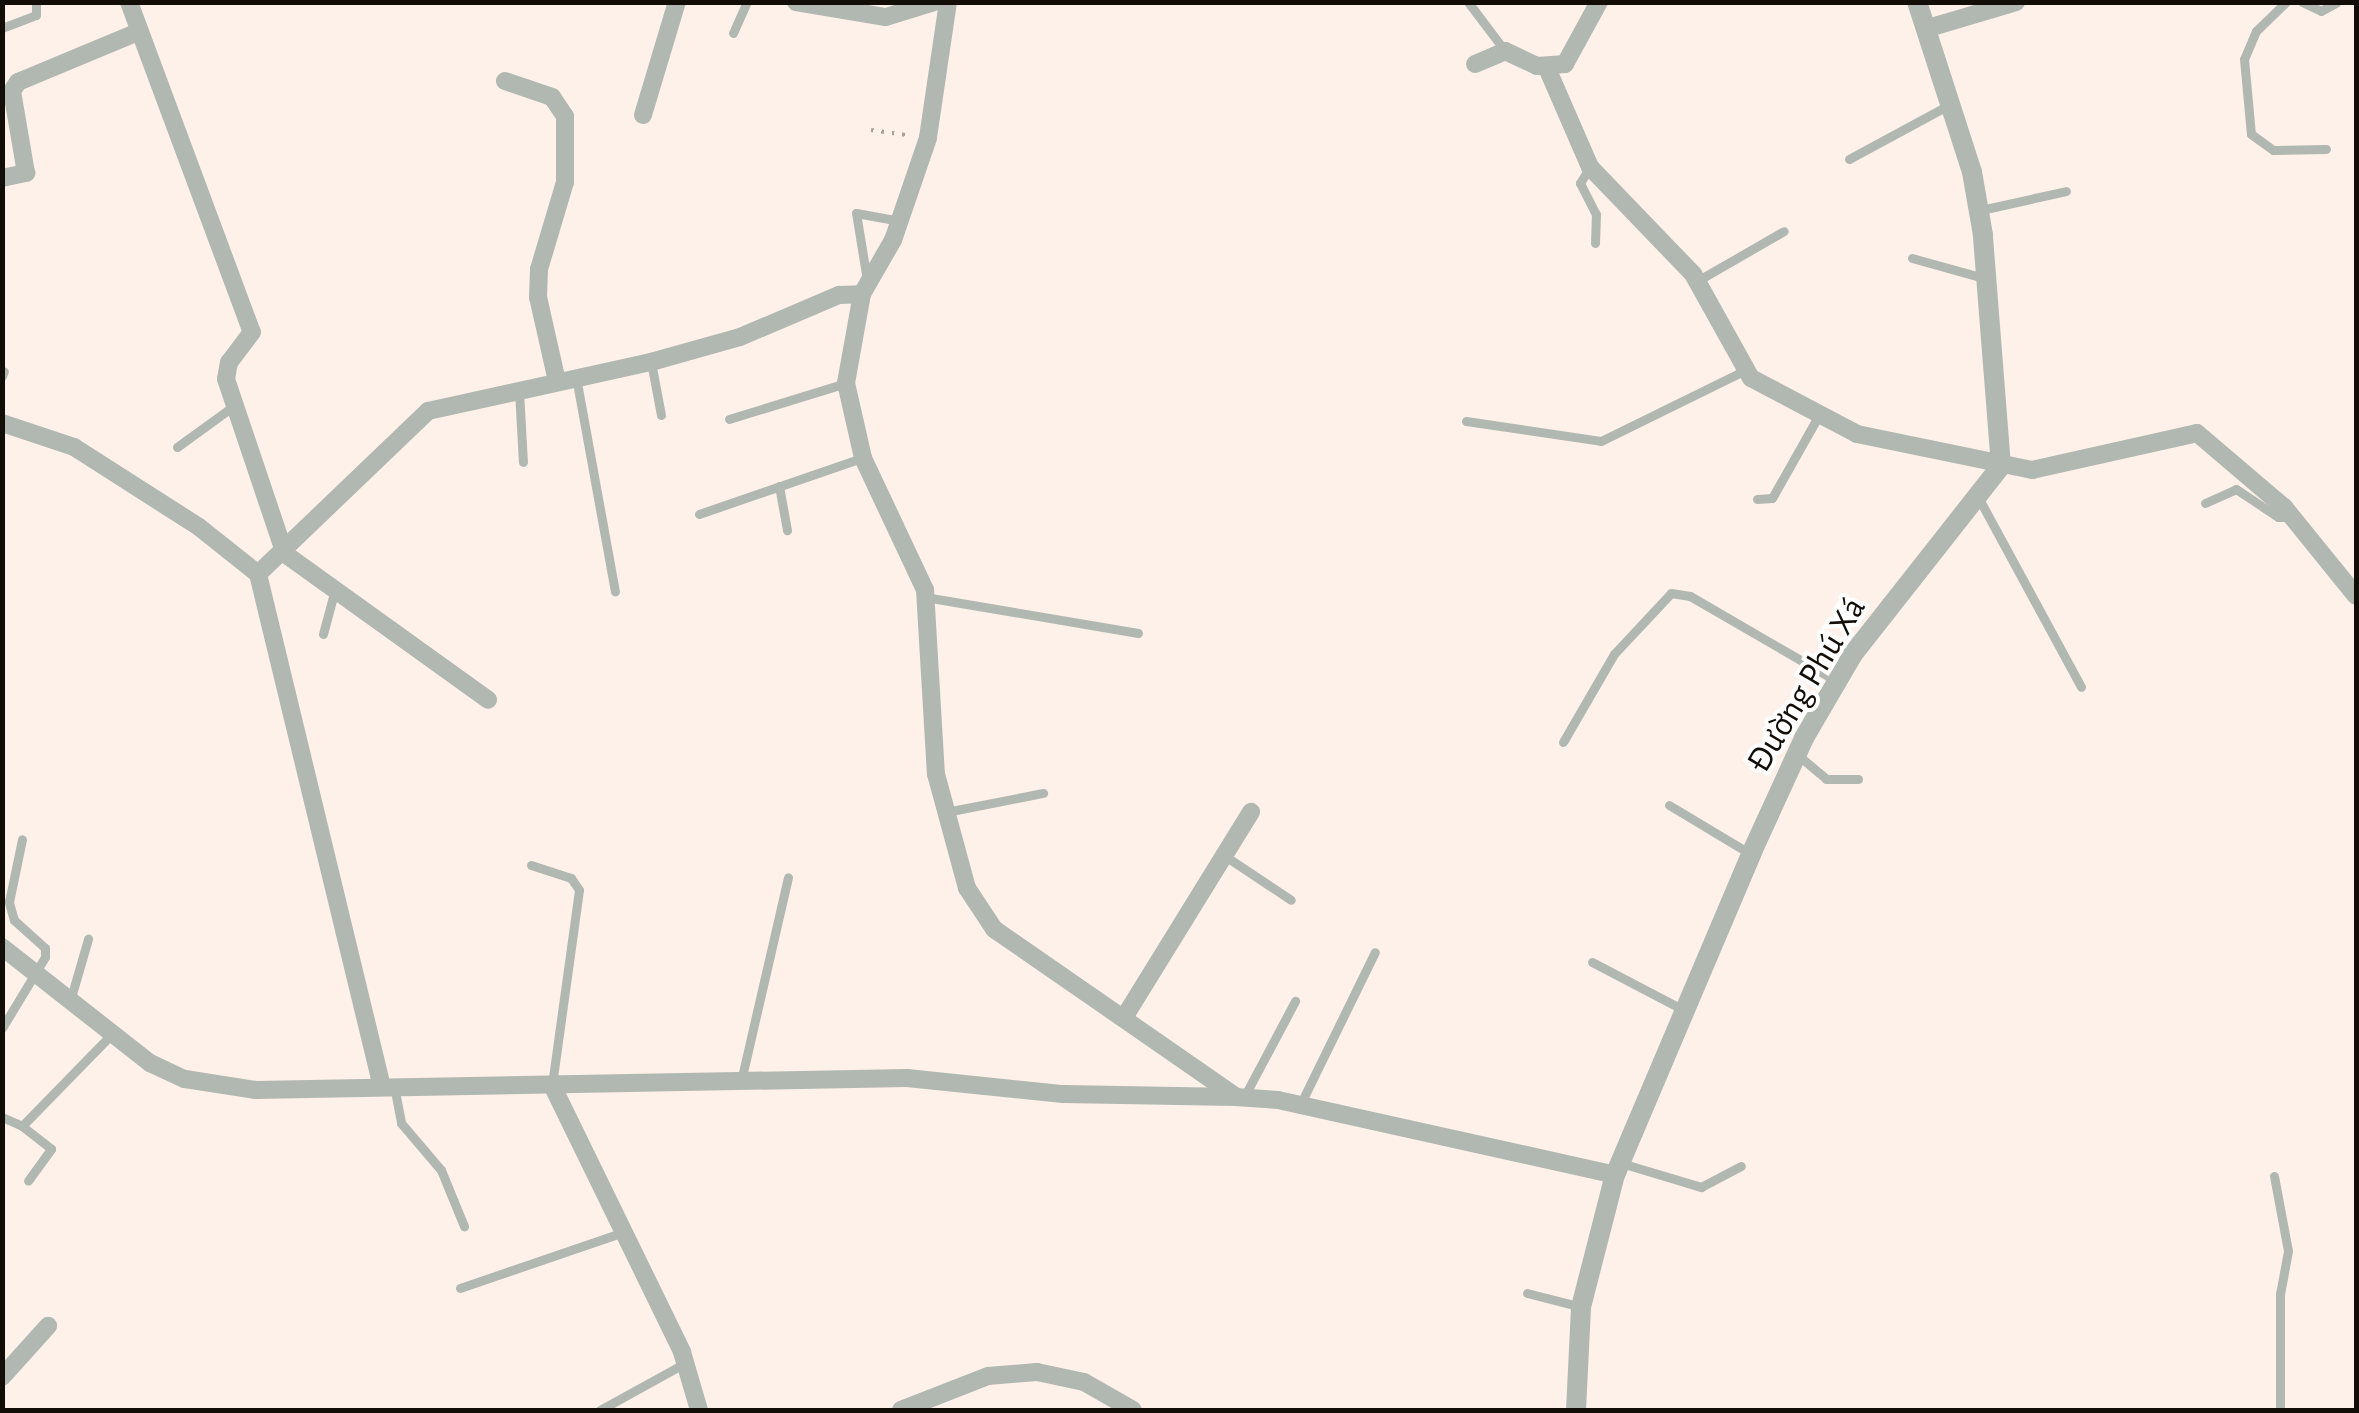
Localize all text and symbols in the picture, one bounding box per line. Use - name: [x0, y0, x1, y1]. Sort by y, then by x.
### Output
- street label: Đường Phú Xá: [1738, 590, 1876, 780]

